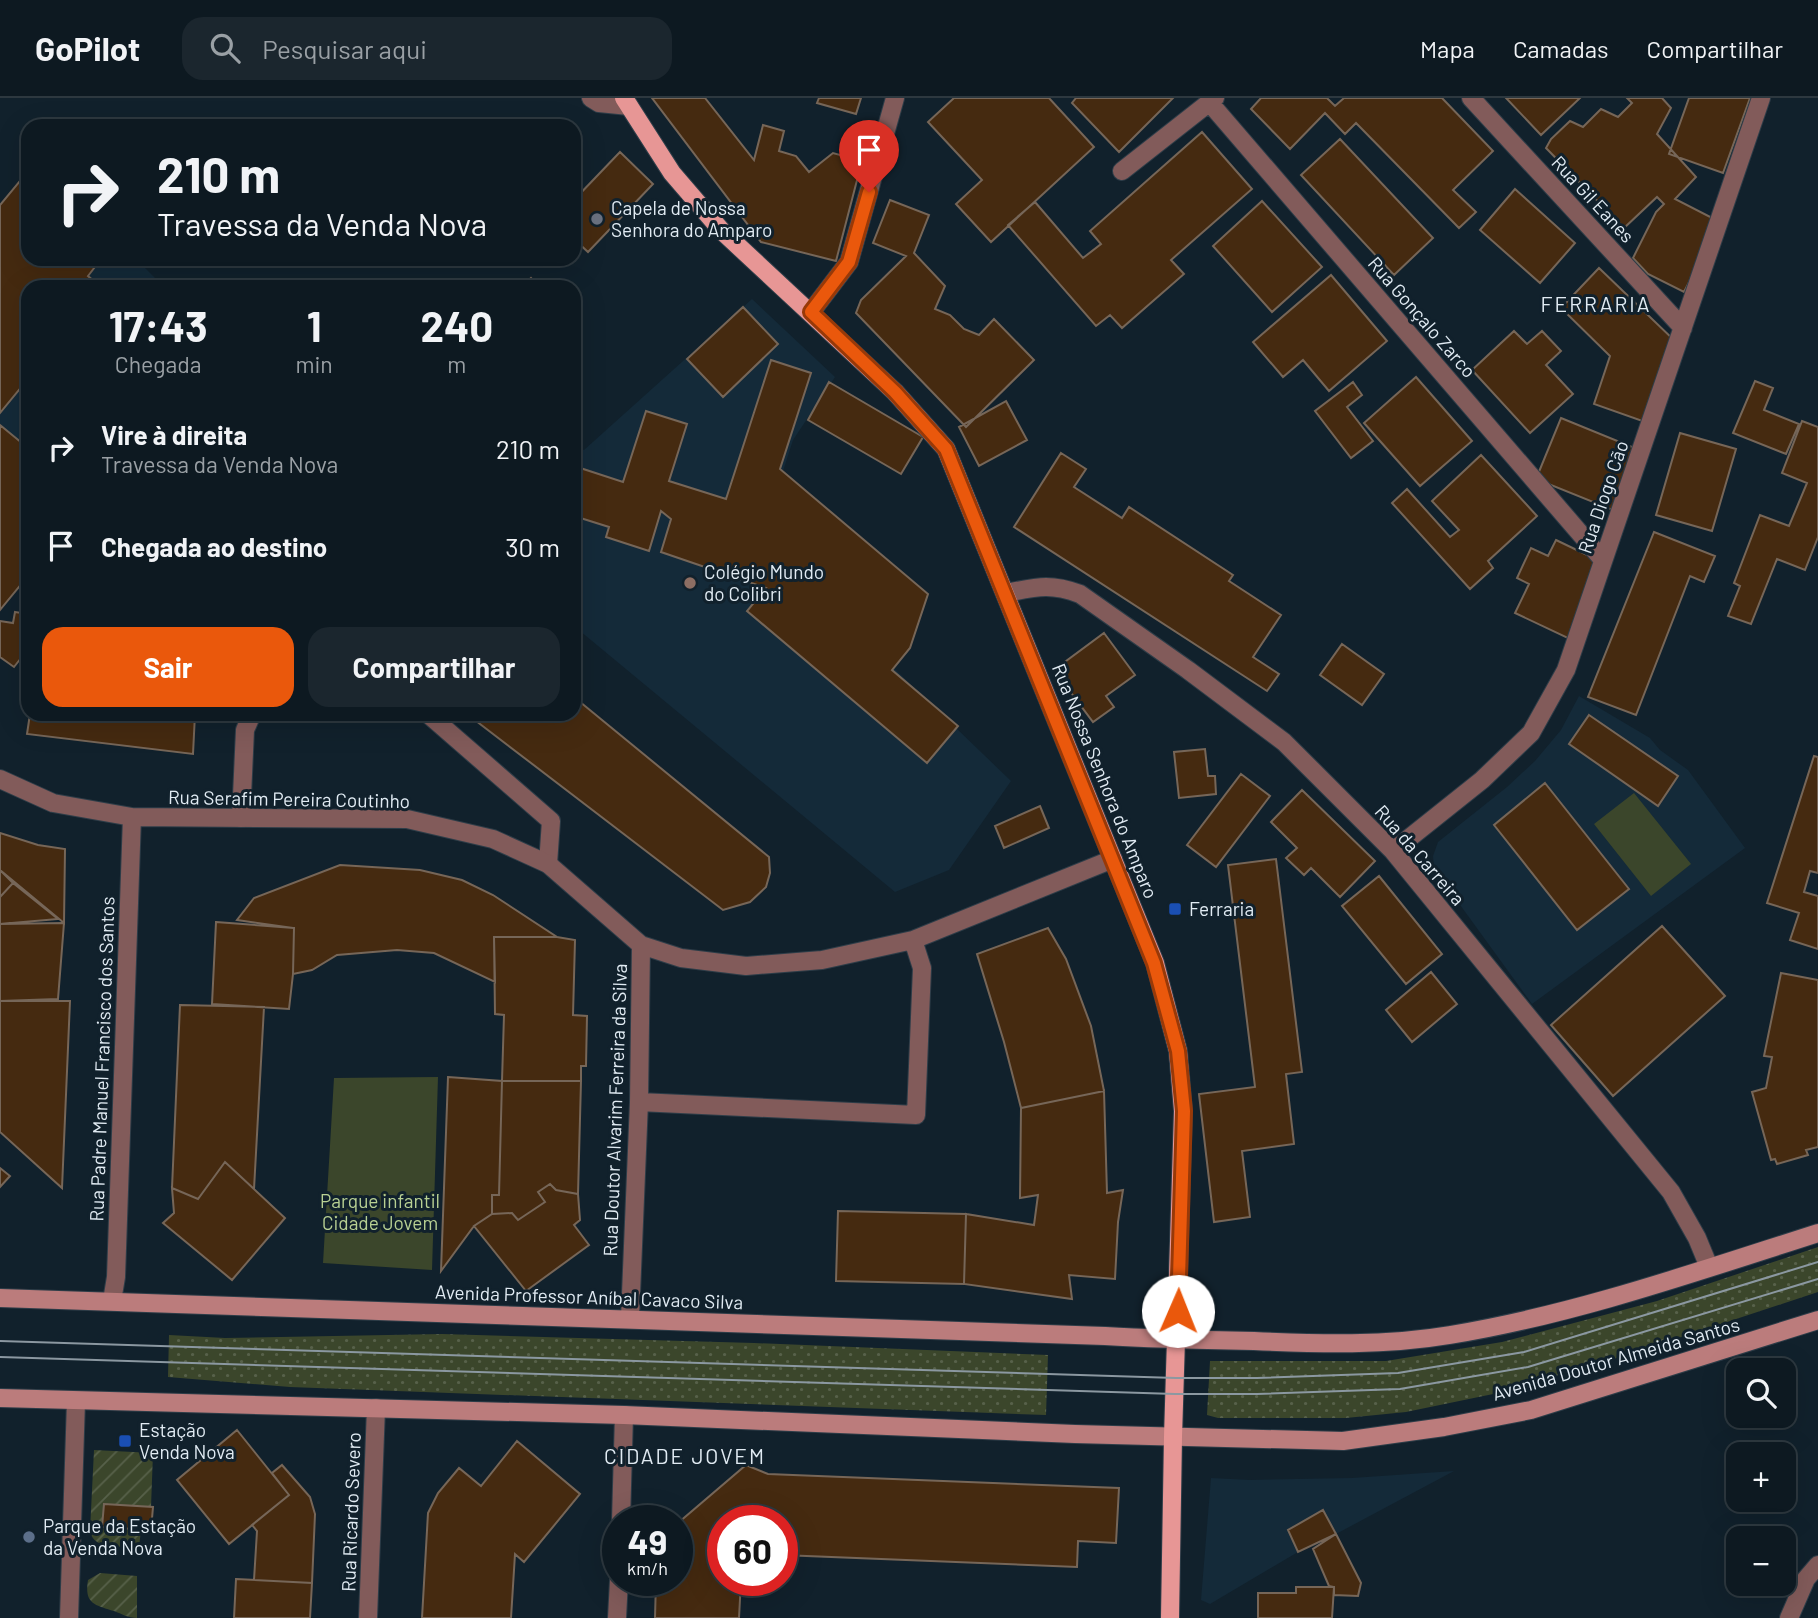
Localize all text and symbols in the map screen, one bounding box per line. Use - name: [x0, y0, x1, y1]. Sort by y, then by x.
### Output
- search box: [182, 17, 672, 80]
- text: GoPilot: [35, 28, 140, 68]
- icon: search: [206, 29, 244, 67]
- text: Pesquisar aqui: [262, 33, 427, 64]
- text: Mapa: [1420, 34, 1475, 63]
- text: Camadas: [1513, 34, 1609, 63]
- text: Compartilhar: [1647, 34, 1783, 63]
- pin: [839, 120, 899, 192]
- icon: arrive: [850, 131, 888, 169]
- text: 210 m: [157, 144, 280, 203]
- icon: right: [42, 147, 133, 238]
- street label: Rua Gil Eanes: [1547, 150, 1639, 247]
- place label: Capela de Nossa Senhora do Amparo: [611, 196, 772, 241]
- text: Travessa da Venda Nova: [157, 204, 487, 242]
- marker: Capela de Nossa Senhora do Amparo: [589, 211, 605, 227]
- street label: Rua Gonçalo Zarco: [1364, 252, 1481, 382]
- district label: FERRARIA: [1541, 291, 1651, 316]
- text: 17:43: [109, 300, 208, 350]
- text: 1: [307, 300, 322, 350]
- text: 240: [420, 300, 493, 350]
- text: Chegada: [115, 350, 202, 378]
- text: min: [295, 350, 333, 378]
- text: m: [447, 350, 466, 378]
- text: Vire à direita: [101, 419, 247, 450]
- icon: right: [42, 429, 80, 467]
- text: 210 m: [496, 433, 560, 464]
- street label: Rua Diogo Cão: [1572, 437, 1633, 556]
- text: Travessa da Venda Nova: [101, 450, 338, 478]
- icon: arrive: [42, 527, 80, 565]
- text: Chegada ao destino: [101, 531, 327, 562]
- text: 30 m: [505, 531, 560, 562]
- place label: Colégio Mundo do Colibri: [704, 560, 824, 605]
- marker: Colégio Mundo do Colibri: [682, 575, 698, 591]
- button: Sair: [42, 627, 294, 707]
- button: Compartilhar: [308, 627, 560, 707]
- street label: Rua Nossa Senhora do Amparo: [1048, 660, 1163, 902]
- street label: Rua Serafim Pereira Coutinho: [168, 785, 410, 812]
- street label: Rua da Carreira: [1370, 800, 1470, 910]
- street label: Rua Padre Manuel Francisco dos Santos: [84, 896, 119, 1222]
- place label: Ferraria: [1189, 897, 1254, 920]
- marker: Ferraria: [1167, 901, 1183, 917]
- street label: Rua Doutor Alvarim Ferreira da Silva: [598, 963, 631, 1257]
- park label: Parque infantil Cidade Jovem: [320, 1189, 440, 1234]
- position arrow: [1141, 1274, 1215, 1348]
- street label: Avenida Professor Aníbal Cavaco Silva: [435, 1280, 744, 1313]
- street label: Avenida Doutor Almeida Santos: [1490, 1312, 1742, 1405]
- map controls: [1726, 1358, 1796, 1596]
- button: search: [1726, 1358, 1796, 1428]
- place label: Estação Venda Nova: [139, 1418, 235, 1463]
- street label: Rua Ricardo Severo: [336, 1432, 365, 1592]
- marker: Estação Venda Nova: [117, 1433, 133, 1449]
- button: +: [1726, 1442, 1796, 1512]
- district label: CIDADE JOVEM: [604, 1443, 766, 1468]
- speed limit sign: 60: [707, 1505, 798, 1596]
- place label: Parque da Estação da Venda Nova: [43, 1514, 196, 1559]
- text: 49: [628, 1520, 667, 1562]
- button: −: [1726, 1526, 1796, 1596]
- marker: Parque da Estação da Venda Nova: [21, 1529, 37, 1545]
- text: km/h: [627, 1557, 668, 1579]

